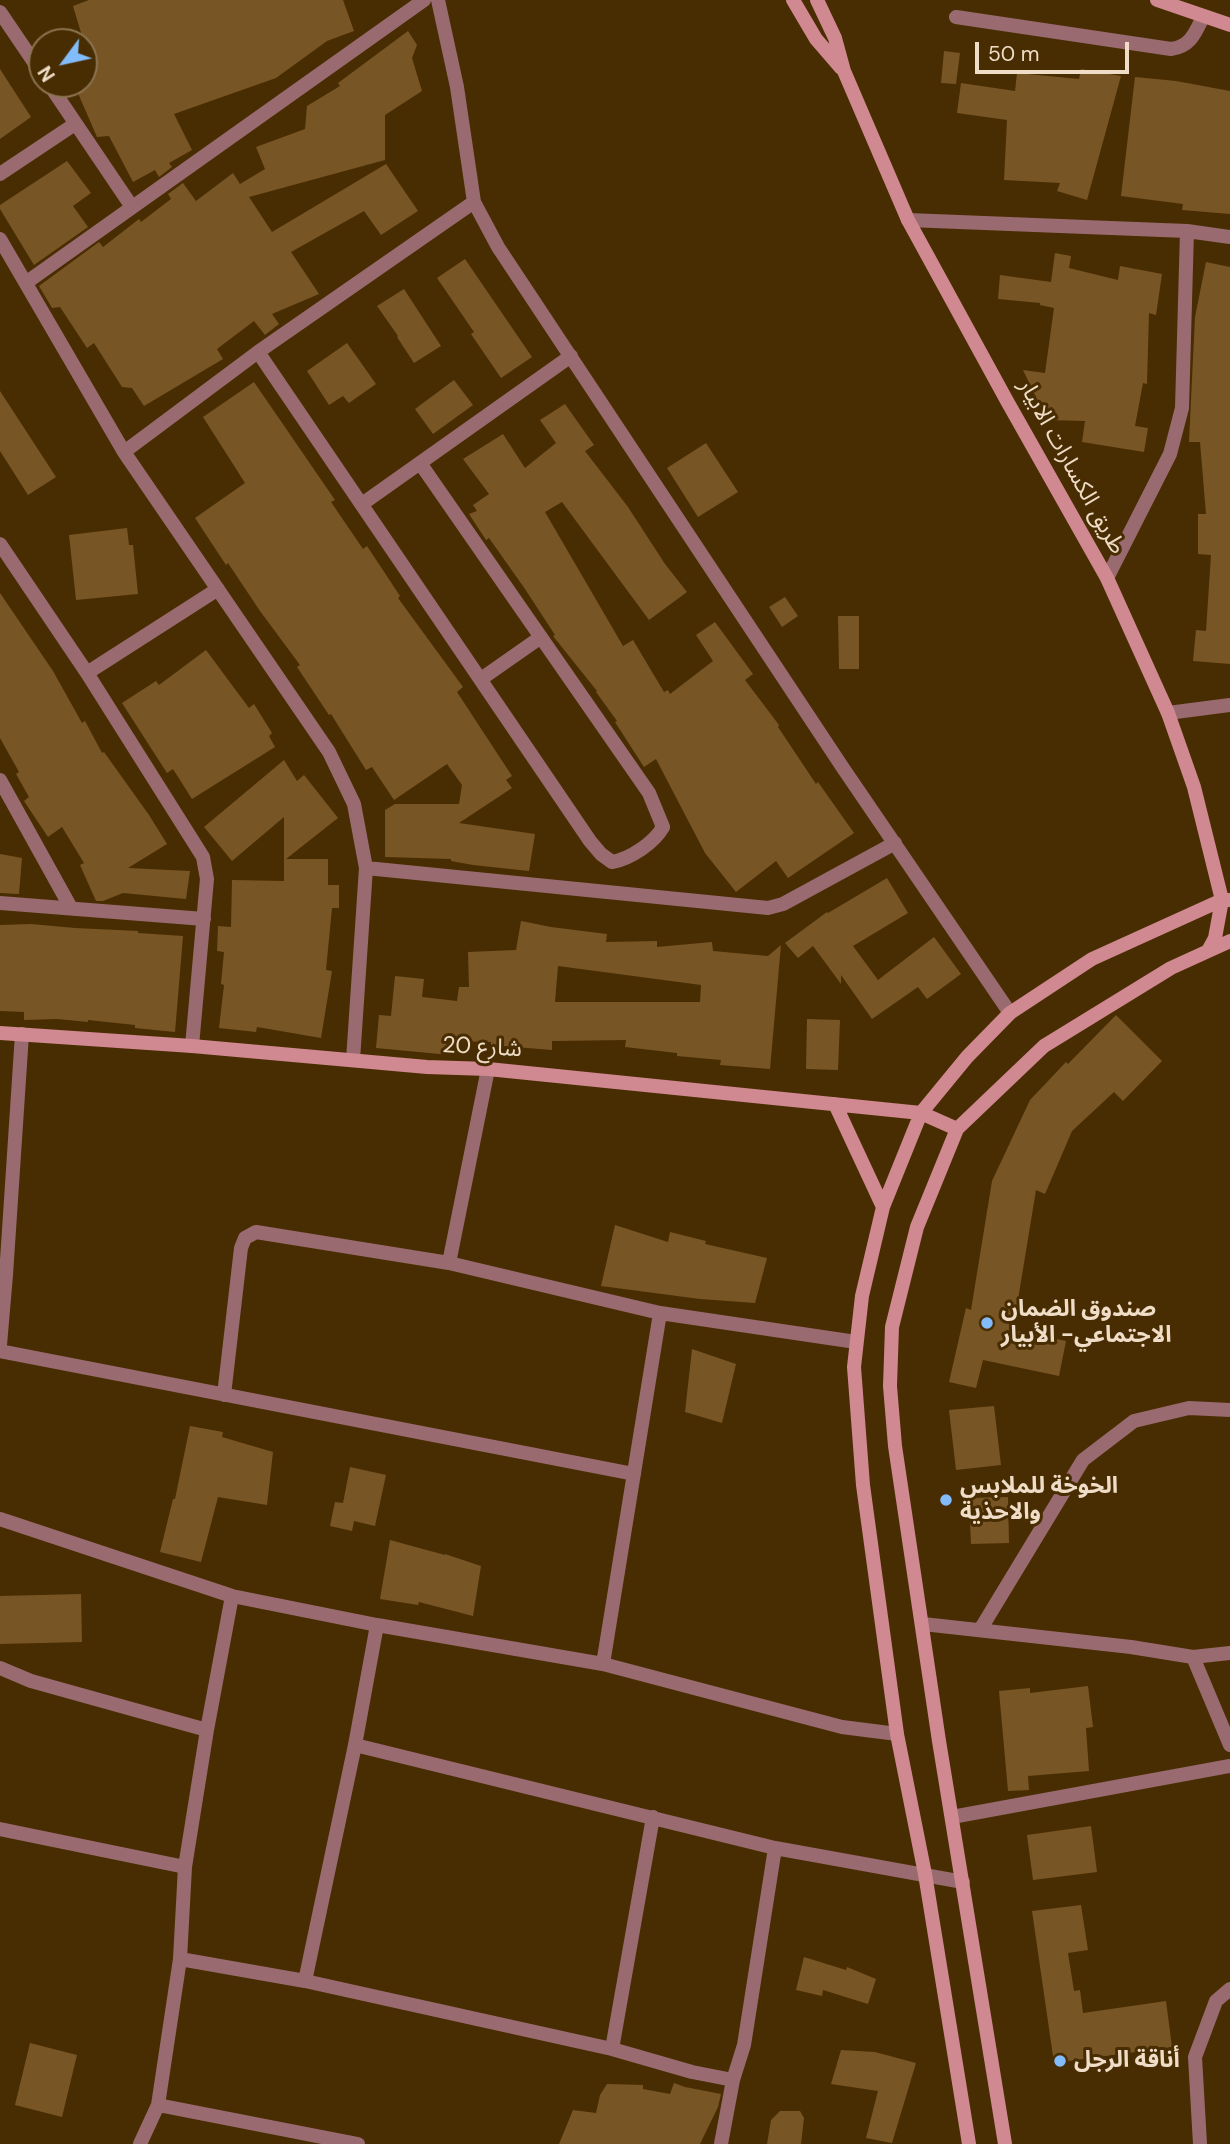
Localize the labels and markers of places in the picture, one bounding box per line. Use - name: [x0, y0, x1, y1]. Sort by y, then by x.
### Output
- place label: صندوق الضمان الاجتماعي- الأبيار: [1001, 1296, 1171, 1350]
- marker: صندوق الضمان الاجتماعي- الأبيار: [979, 1315, 995, 1331]
- place label: الخوخة للملابس والاحذية: [960, 1473, 1118, 1527]
- marker: الخوخة للملابس والاحذية: [938, 1492, 954, 1508]
- place label: أناقة الرجل: [1074, 2047, 1180, 2075]
- marker: أناقة الرجل: [1052, 2053, 1068, 2069]

